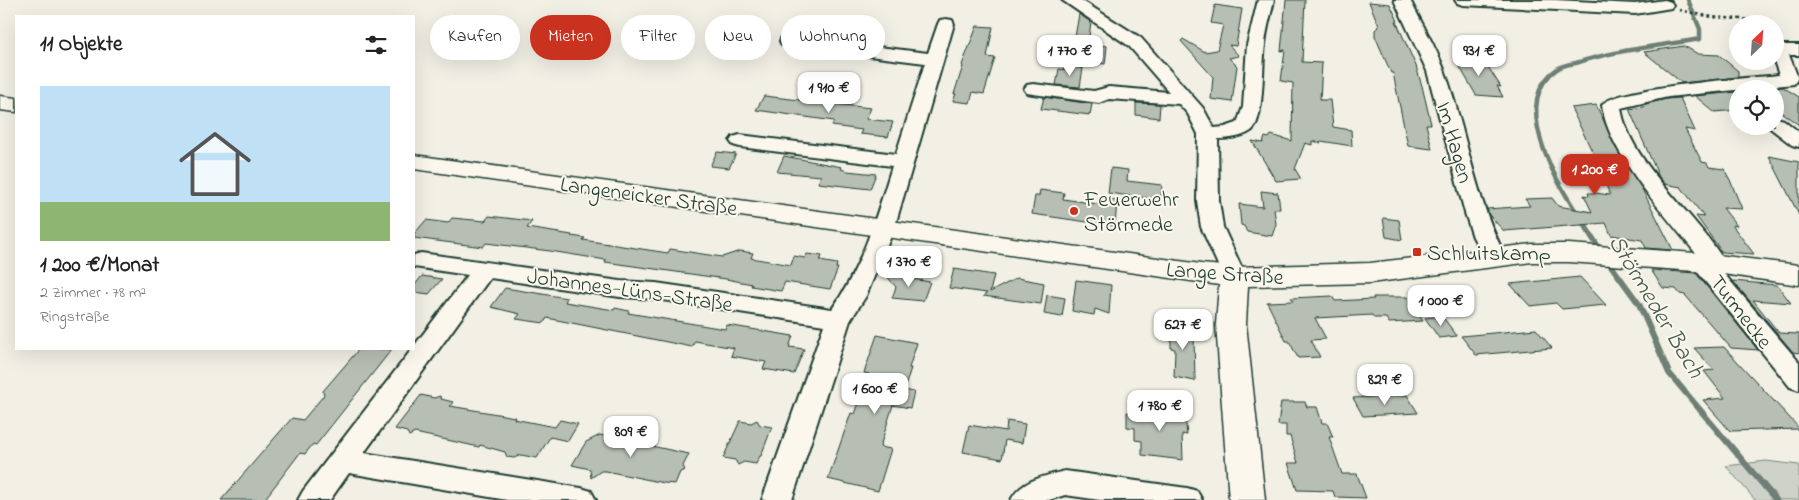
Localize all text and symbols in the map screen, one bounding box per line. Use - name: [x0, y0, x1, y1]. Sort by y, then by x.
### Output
- chip: Kaufen: [430, 15, 520, 60]
- chip: Mieten: [530, 15, 611, 60]
- chip: Filter: [621, 15, 695, 60]
- chip: Neu: [705, 15, 771, 60]
- chip: Wohnung: [781, 15, 885, 60]
- north arrow: [1729, 15, 1784, 70]
- map controls: [1729, 15, 1784, 135]
- text: 11 Objekte: [40, 30, 122, 60]
- icon: filters: [362, 31, 390, 59]
- pin: 1 770 €: [1024, 34, 1116, 77]
- pin: 931 €: [1444, 34, 1514, 77]
- text: 1 770 €: [1048, 39, 1092, 63]
- text: 931 €: [1463, 39, 1495, 63]
- pin: 1 910 €: [783, 72, 875, 114]
- text: 1 910 €: [808, 76, 850, 100]
- button: locate: [1729, 80, 1784, 135]
- street label: Im Hagen: [1425, 99, 1480, 187]
- icon: home: [170, 119, 260, 209]
- pin: 1 200 €: [1549, 154, 1641, 196]
- text: 1 200 €: [1572, 158, 1618, 182]
- street label: Langeneicker Straße: [558, 170, 739, 227]
- place label: Feuerwehr Störmede: [1083, 185, 1179, 242]
- marker: Feuerwehr Störmede: [1068, 205, 1080, 217]
- water label: Störmeder Bach: [1598, 229, 1712, 386]
- place label: Schluitskamp: [1427, 239, 1551, 271]
- pin: 1 370 €: [863, 246, 955, 288]
- marker: Schluitskamp: [1411, 246, 1423, 258]
- text: 1 370 €: [887, 250, 931, 274]
- text: 1 200 €/Monat: [40, 251, 159, 281]
- street label: Lange Straße: [1165, 255, 1285, 296]
- street label: Johannes-Lüns-Straße: [525, 262, 735, 322]
- street label: Turmecke: [1700, 269, 1779, 357]
- text: 2 Zimmer · 78 m²: [40, 281, 146, 305]
- pin: 1 000 €: [1395, 284, 1487, 327]
- text: 1 000 €: [1419, 289, 1463, 313]
- text: Ringstraße: [40, 305, 109, 329]
- pin: 627 €: [1148, 308, 1218, 351]
- text: 627 €: [1165, 313, 1201, 337]
- pin: 829 €: [1350, 364, 1420, 406]
- text: 829 €: [1368, 368, 1402, 392]
- pin: 1 600 €: [829, 372, 921, 415]
- text: 1 600 €: [852, 377, 898, 401]
- pin: 1 780 €: [1114, 390, 1206, 432]
- text: 1 780 €: [1138, 394, 1182, 418]
- pin: 809 €: [596, 416, 666, 458]
- text: 809 €: [615, 420, 647, 444]

